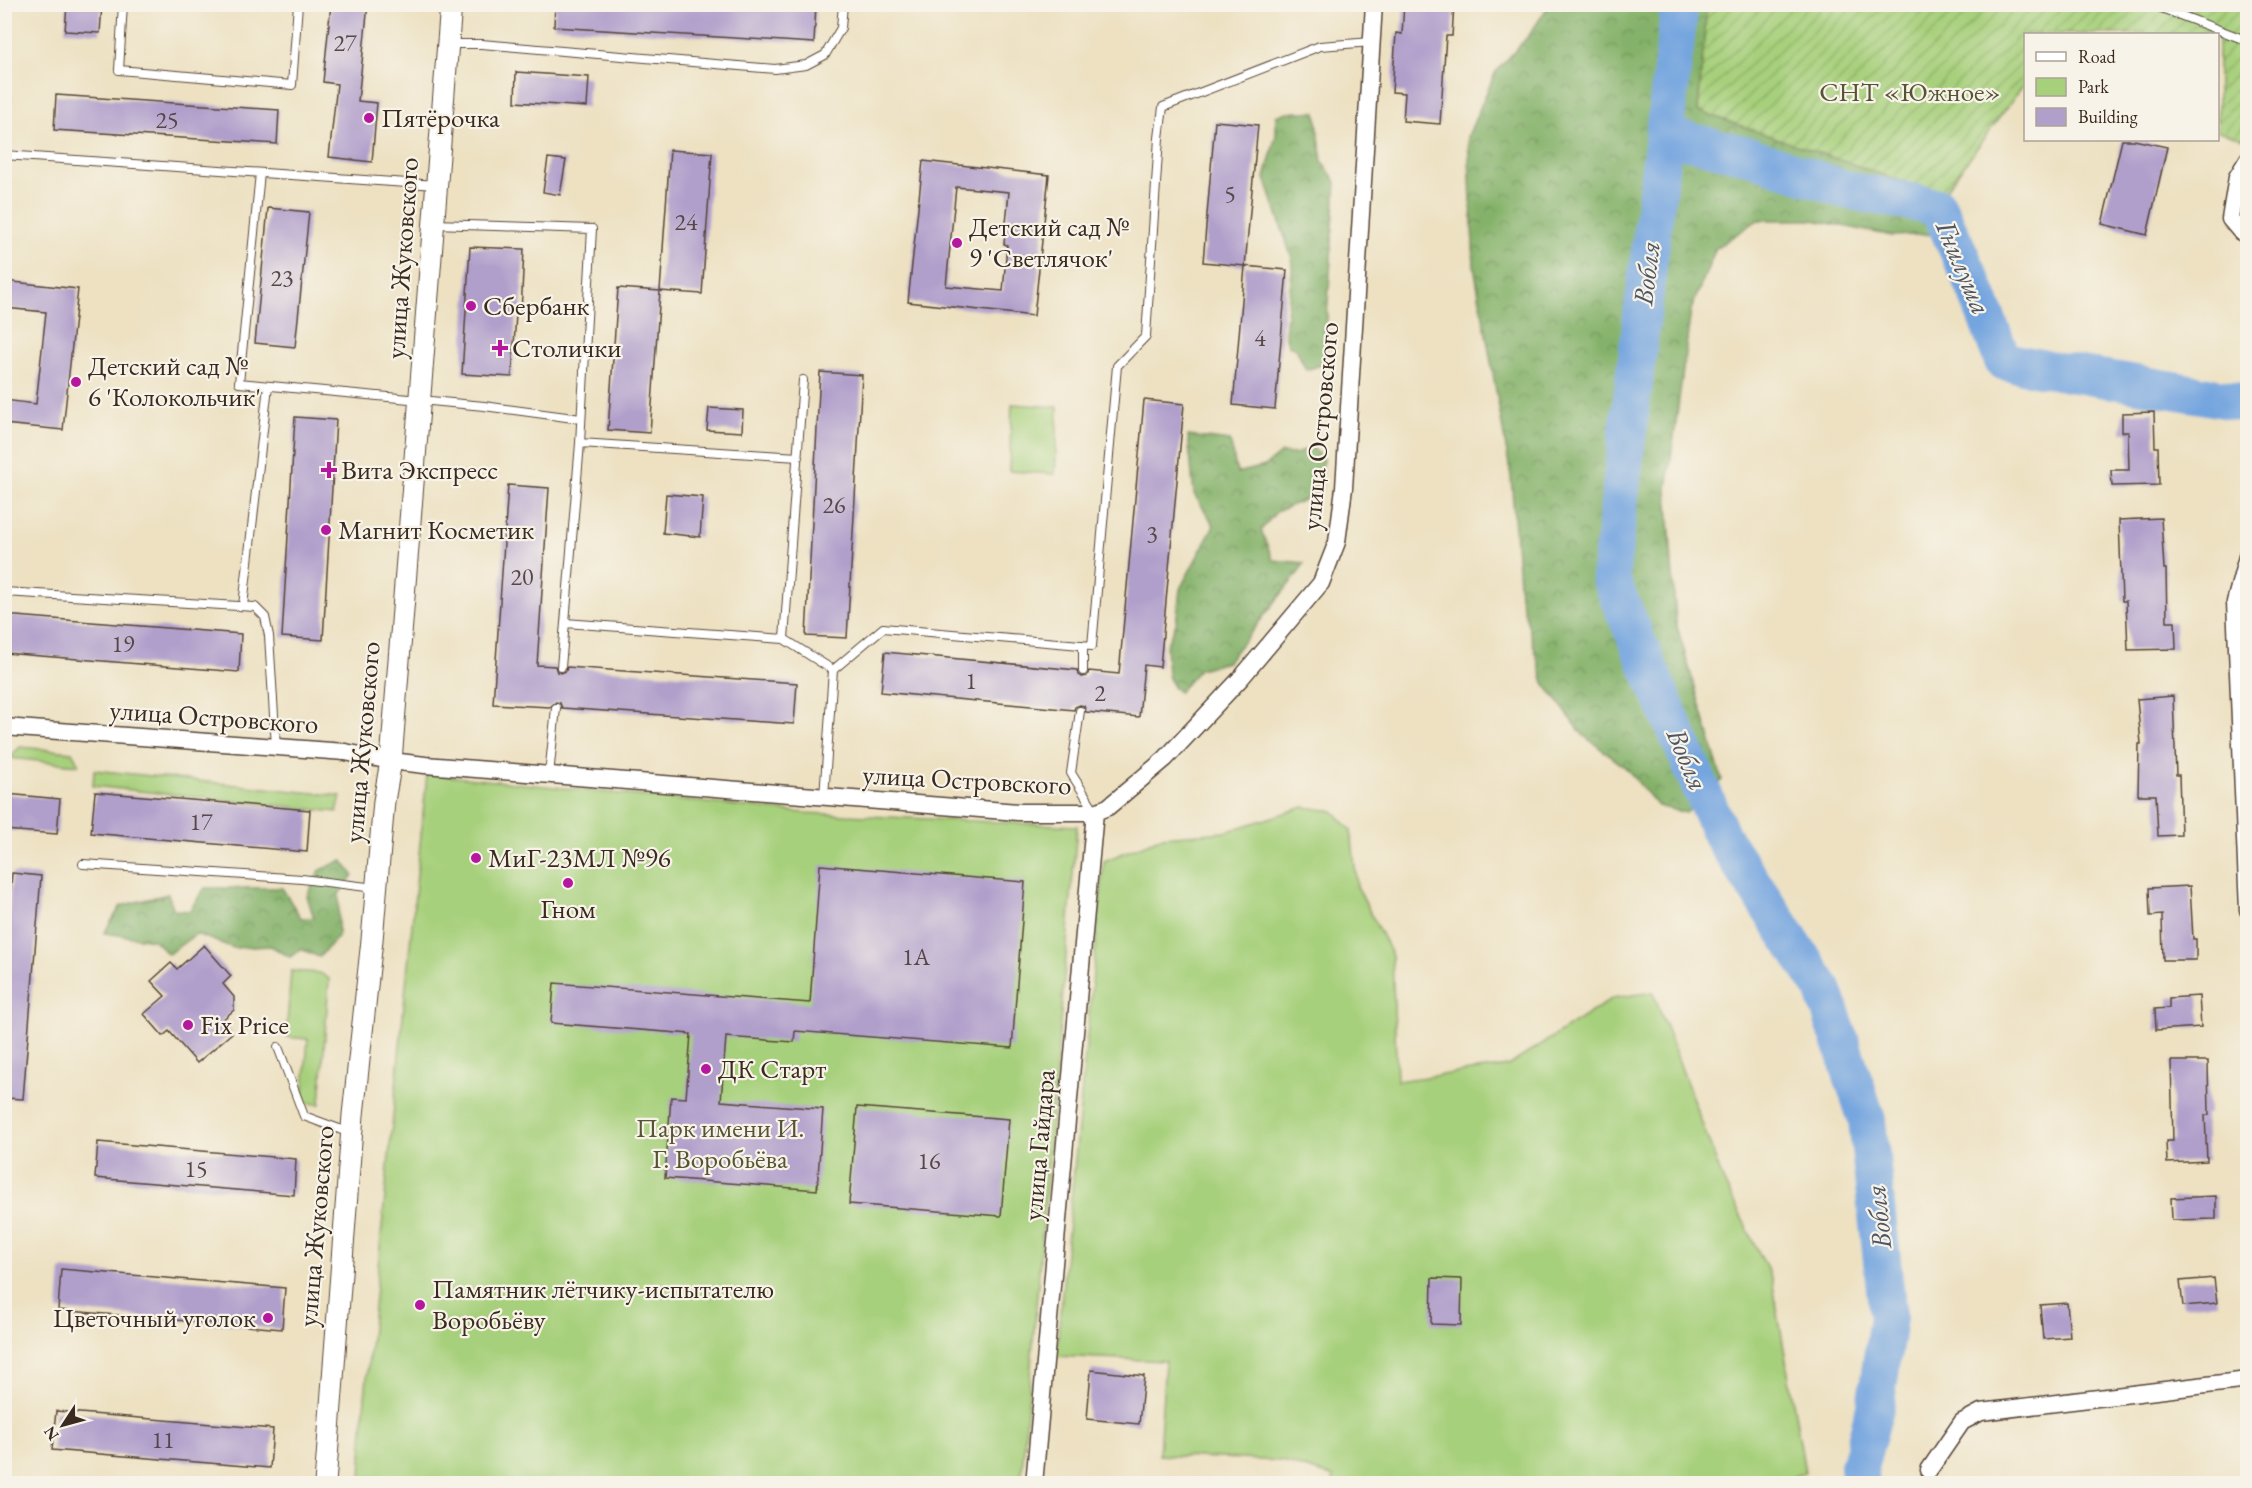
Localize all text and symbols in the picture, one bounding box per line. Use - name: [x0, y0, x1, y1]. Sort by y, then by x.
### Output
- house number: 27: [333, 27, 357, 58]
- legend: [2024, 33, 2219, 141]
- text: Road: [2078, 45, 2117, 68]
- park label: СНТ «Южное»: [1819, 74, 2001, 109]
- text: Park: [2078, 75, 2109, 98]
- place label: Пятёрочка: [381, 100, 500, 135]
- house number: 25: [155, 104, 179, 135]
- text: Building: [2078, 105, 2138, 128]
- marker: Пятёрочка: [362, 111, 376, 125]
- street label: улица Жуковского: [377, 156, 426, 360]
- house number: 5: [1224, 178, 1236, 209]
- house number: 24: [674, 206, 698, 237]
- place label: Детский сад № 9 'Светлячок': [969, 209, 1130, 275]
- water label: Гнилуша: [1928, 213, 2000, 320]
- marker: Детский сад № 9 'Светлячок': [950, 236, 964, 250]
- water label: Вобля: [1624, 239, 1668, 308]
- house number: 23: [270, 262, 294, 293]
- place label: Сбербанк: [483, 288, 590, 323]
- marker: Сбербанк: [464, 299, 478, 313]
- street label: улица Островского: [1293, 320, 1346, 532]
- house number: 4: [1254, 322, 1266, 353]
- place label: Столички: [512, 330, 621, 365]
- marker: Столички: [493, 341, 507, 355]
- place label: Детский сад № 6 'Колокольчик': [88, 348, 261, 414]
- marker: Детский сад № 6 'Колокольчик': [69, 375, 83, 389]
- place label: Вита Экспресс: [341, 452, 498, 487]
- marker: Вита Экспресс: [322, 463, 336, 477]
- house number: 26: [822, 489, 846, 520]
- place label: Магнит Косметик: [338, 512, 534, 547]
- house number: 3: [1146, 518, 1158, 549]
- marker: Магнит Косметик: [319, 523, 333, 537]
- house number: 20: [510, 561, 534, 592]
- house number: 19: [111, 628, 135, 659]
- street label: улица Жуковского: [335, 640, 388, 844]
- house number: 1: [965, 665, 977, 696]
- house number: 2: [1094, 677, 1106, 708]
- street label: улица Островского: [108, 692, 320, 741]
- water label: Вобля: [1658, 721, 1717, 796]
- street label: улица Островского: [862, 757, 1072, 802]
- house number: 17: [189, 806, 213, 837]
- place label: МиГ-23МЛ №96: [488, 840, 671, 875]
- marker: МиГ-23МЛ №96: [469, 851, 483, 865]
- marker: Гном: [561, 876, 575, 890]
- place label: Гном: [540, 891, 596, 926]
- house number: 1А: [902, 941, 930, 972]
- place label: Fix Price: [200, 1007, 289, 1042]
- marker: Fix Price: [181, 1018, 195, 1032]
- place label: ДК Старт: [718, 1051, 826, 1086]
- marker: ДК Старт: [699, 1062, 713, 1076]
- street label: улица Гайдара: [1014, 1068, 1063, 1222]
- park label: Парк имени И. Г. Воробьёва: [636, 1110, 804, 1176]
- street label: улица Жуковского: [289, 1124, 342, 1328]
- house number: 16: [917, 1145, 941, 1176]
- house number: 15: [184, 1153, 208, 1184]
- water label: Вобля: [1857, 1183, 1899, 1252]
- place label: Памятник лётчику-испытателю Воробьёву: [432, 1271, 774, 1337]
- marker: Памятник лётчику-испытателю Воробьёву: [413, 1298, 427, 1312]
- place label: Цветочный уголок: [53, 1300, 256, 1335]
- marker: Цветочный уголок: [261, 1311, 275, 1325]
- north arrow: [33, 1395, 93, 1455]
- text: N: [39, 1422, 64, 1445]
- house number: 11: [151, 1424, 175, 1455]

